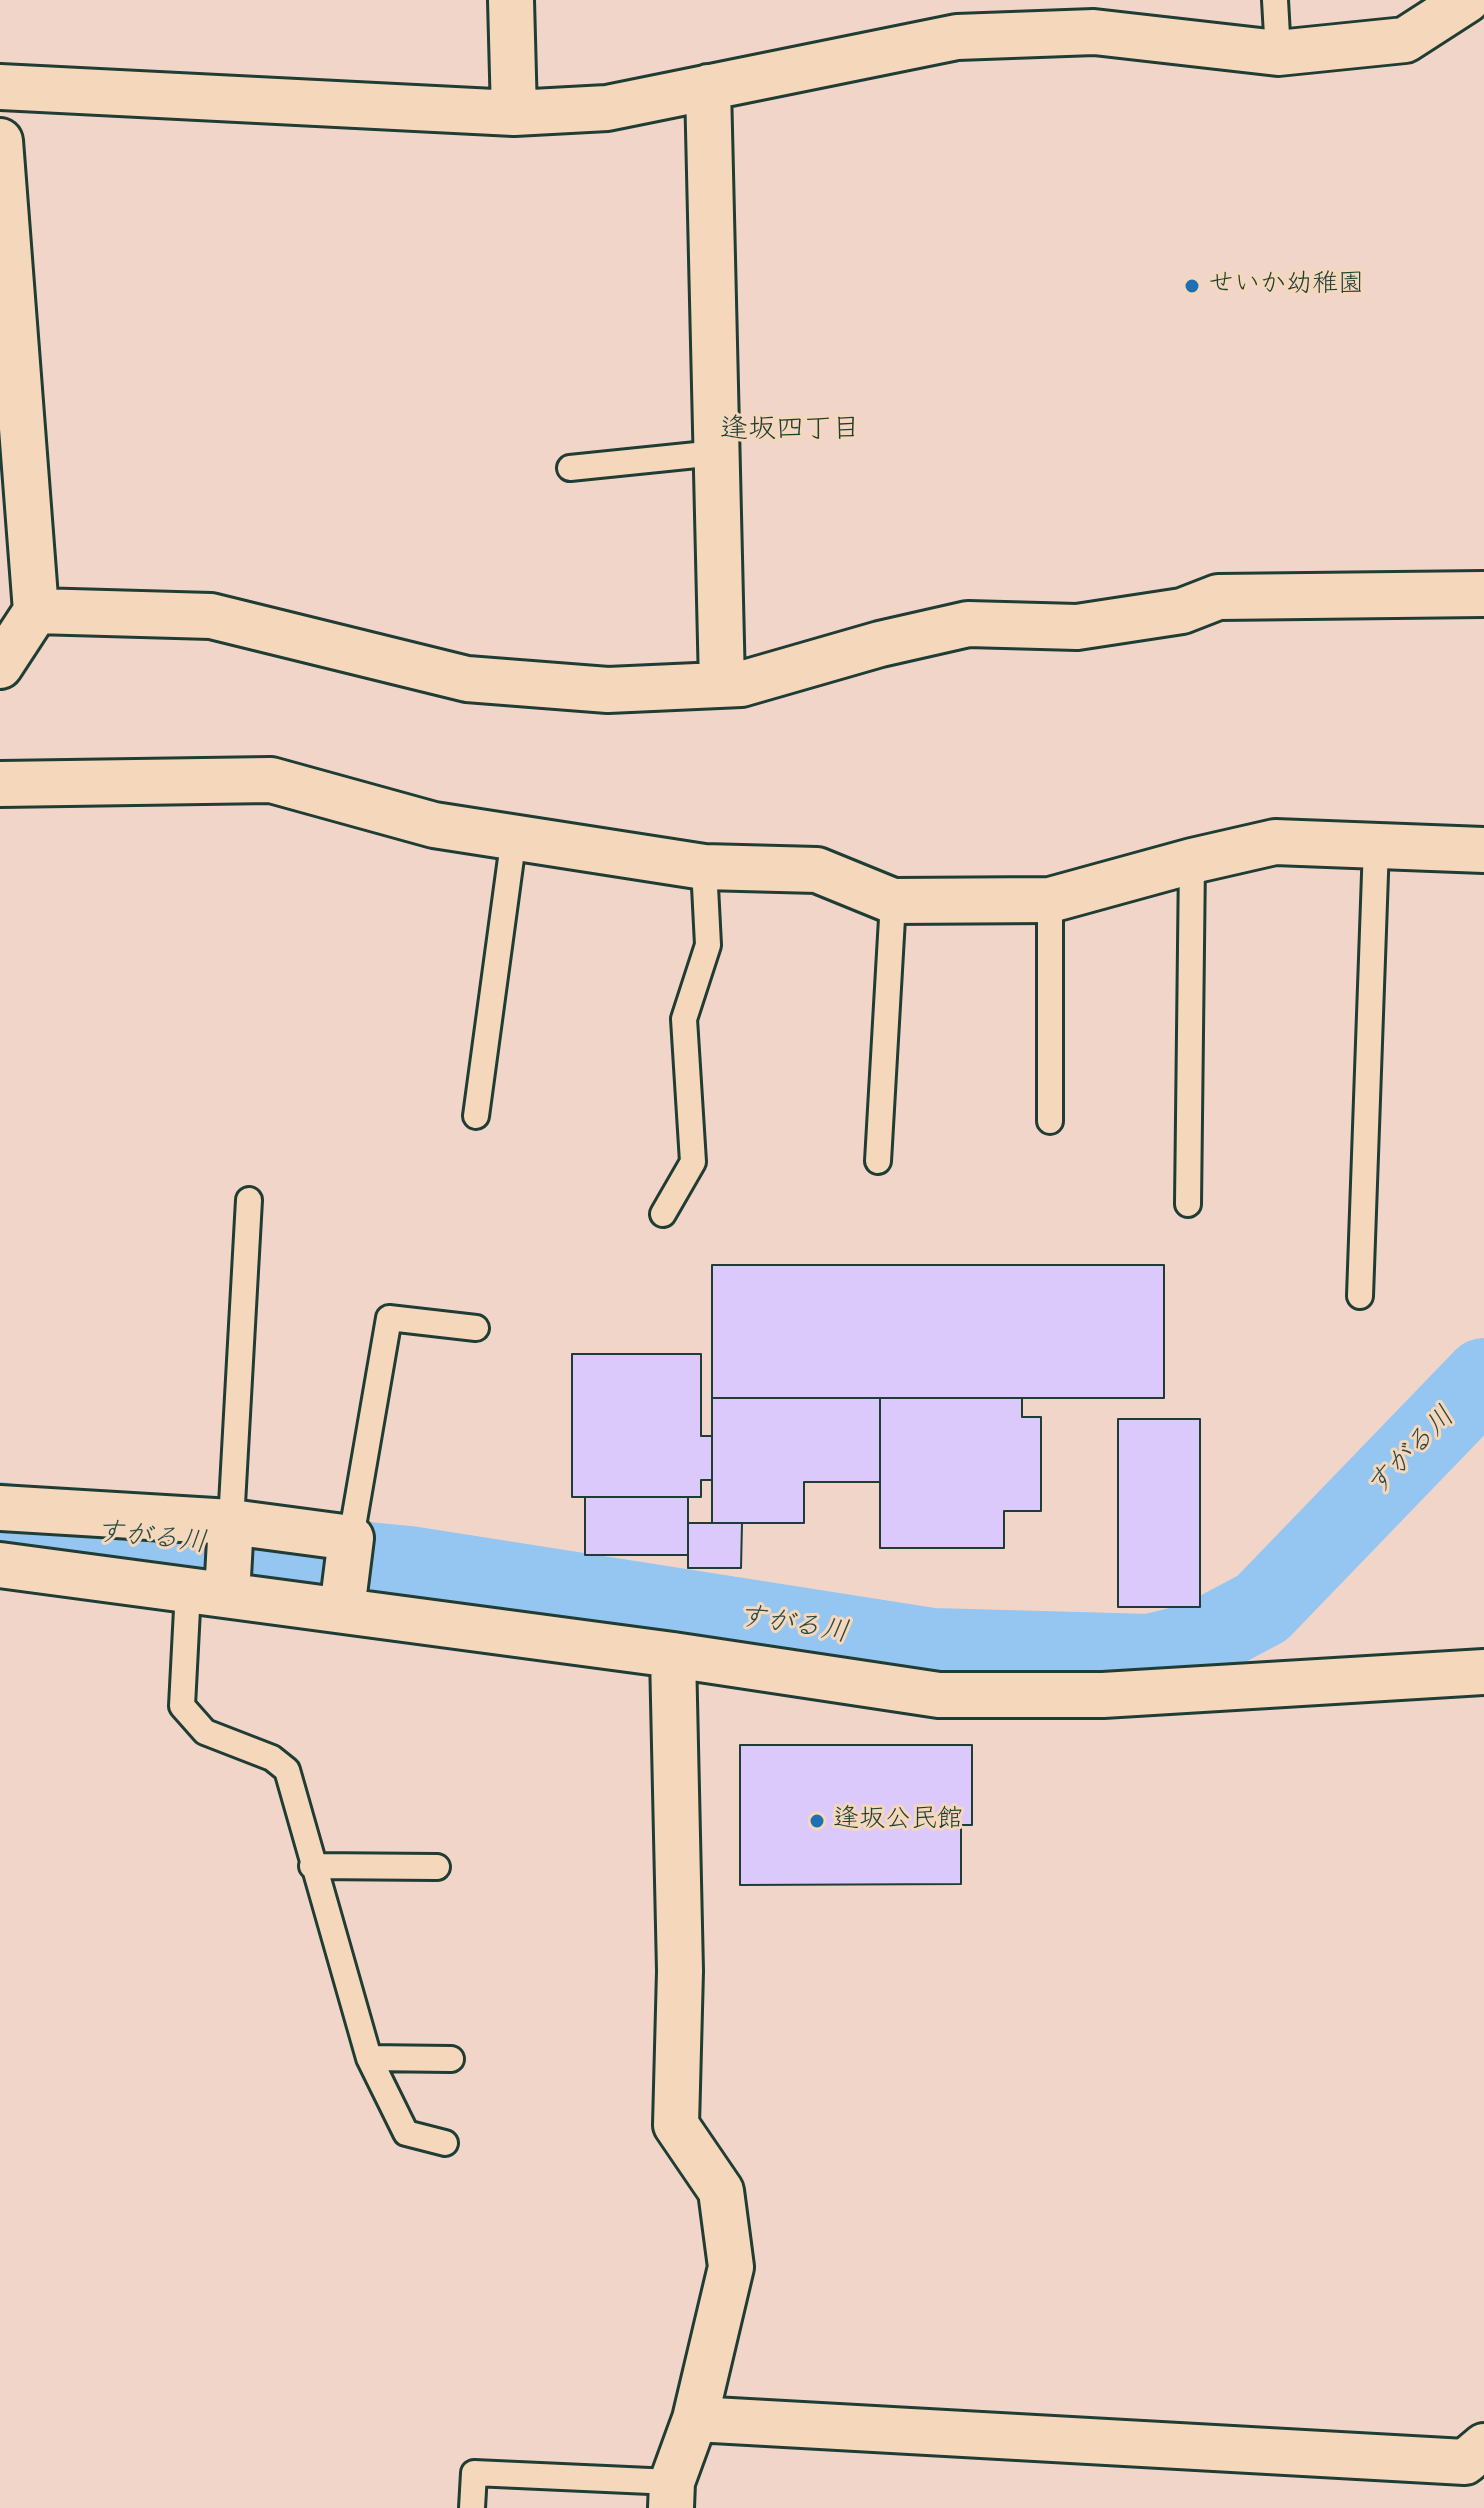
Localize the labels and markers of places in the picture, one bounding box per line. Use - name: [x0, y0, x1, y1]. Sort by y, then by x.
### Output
- place label: せいか幼稚園: [1208, 270, 1364, 302]
- marker: せいか幼稚園: [1183, 277, 1201, 295]
- place label: 逢坂公民館: [833, 1805, 963, 1837]
- marker: 逢坂公民館: [808, 1812, 826, 1830]

